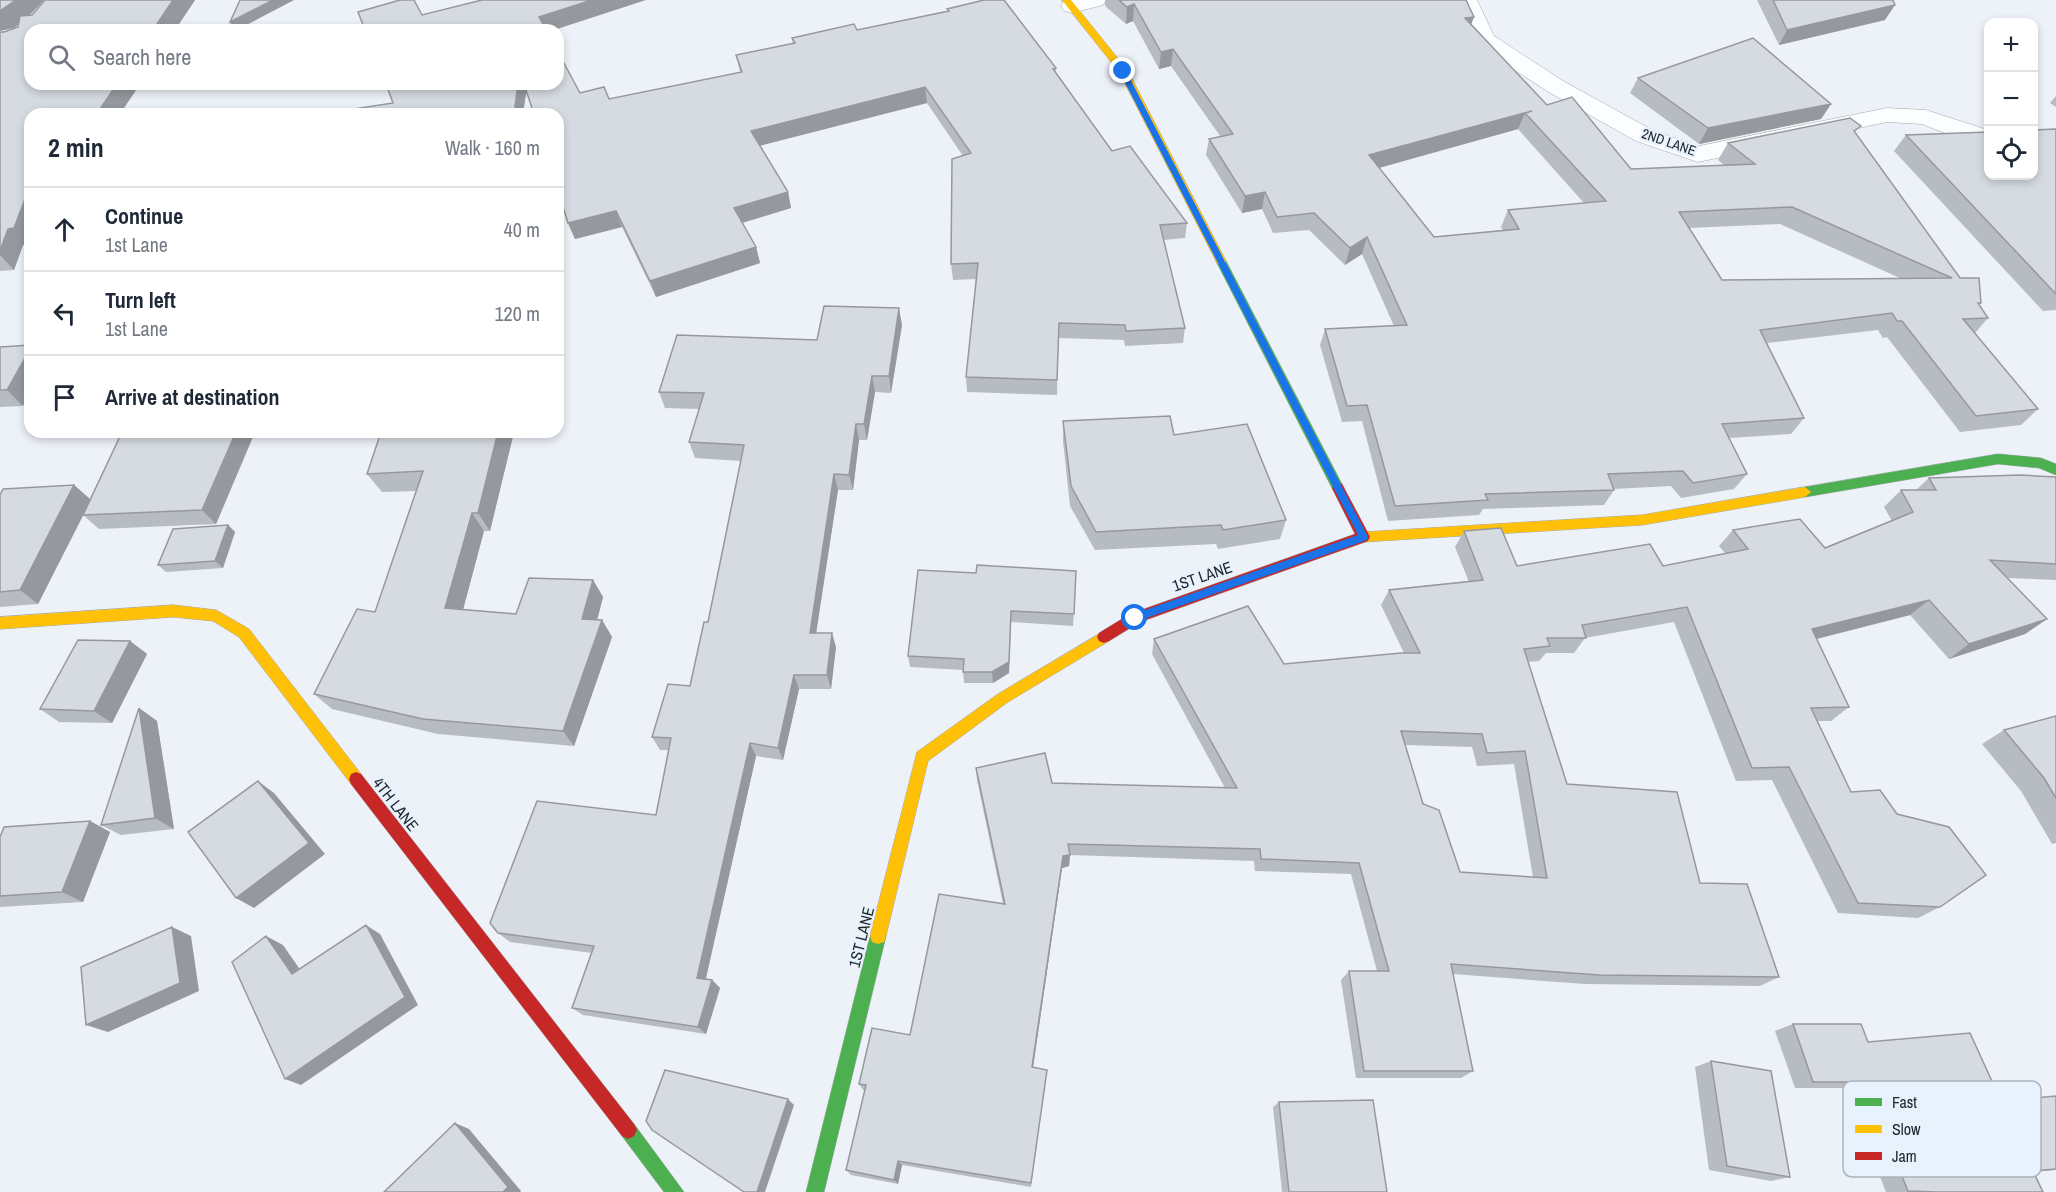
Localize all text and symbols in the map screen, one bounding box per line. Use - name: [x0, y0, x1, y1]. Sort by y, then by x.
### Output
- map controls: [1984, 18, 2038, 180]
- button: +: [1984, 18, 2038, 72]
- search box: [24, 24, 564, 90]
- icon: search: [45, 41, 78, 74]
- text: Search here: [93, 42, 191, 72]
- route end: [1109, 57, 1135, 83]
- button: −: [1984, 72, 2038, 126]
- street label: 2ND LANE: [1640, 124, 1698, 160]
- button: locate: [1984, 126, 2038, 180]
- text: 2 min: [48, 130, 104, 165]
- text: Walk · 160 m: [445, 134, 540, 161]
- text: Continue: [105, 201, 183, 231]
- icon: ahead: [48, 213, 81, 246]
- text: 40 m: [504, 216, 540, 243]
- text: 1st Lane: [105, 231, 168, 258]
- text: Turn left: [105, 285, 176, 315]
- icon: left: [48, 297, 81, 330]
- text: 120 m: [494, 300, 540, 327]
- text: 1st Lane: [105, 315, 168, 342]
- icon: arrive: [48, 381, 81, 414]
- text: Arrive at destination: [105, 382, 279, 412]
- street label: 1ST LANE: [1169, 556, 1235, 596]
- route start: [1121, 604, 1147, 630]
- street label: 4TH LANE: [368, 773, 424, 835]
- street label: 1ST LANE: [843, 904, 879, 970]
- legend: [1843, 1081, 2041, 1177]
- text: Fast: [1892, 1091, 1917, 1113]
- text: Slow: [1892, 1118, 1921, 1140]
- text: Jam: [1892, 1145, 1917, 1167]

